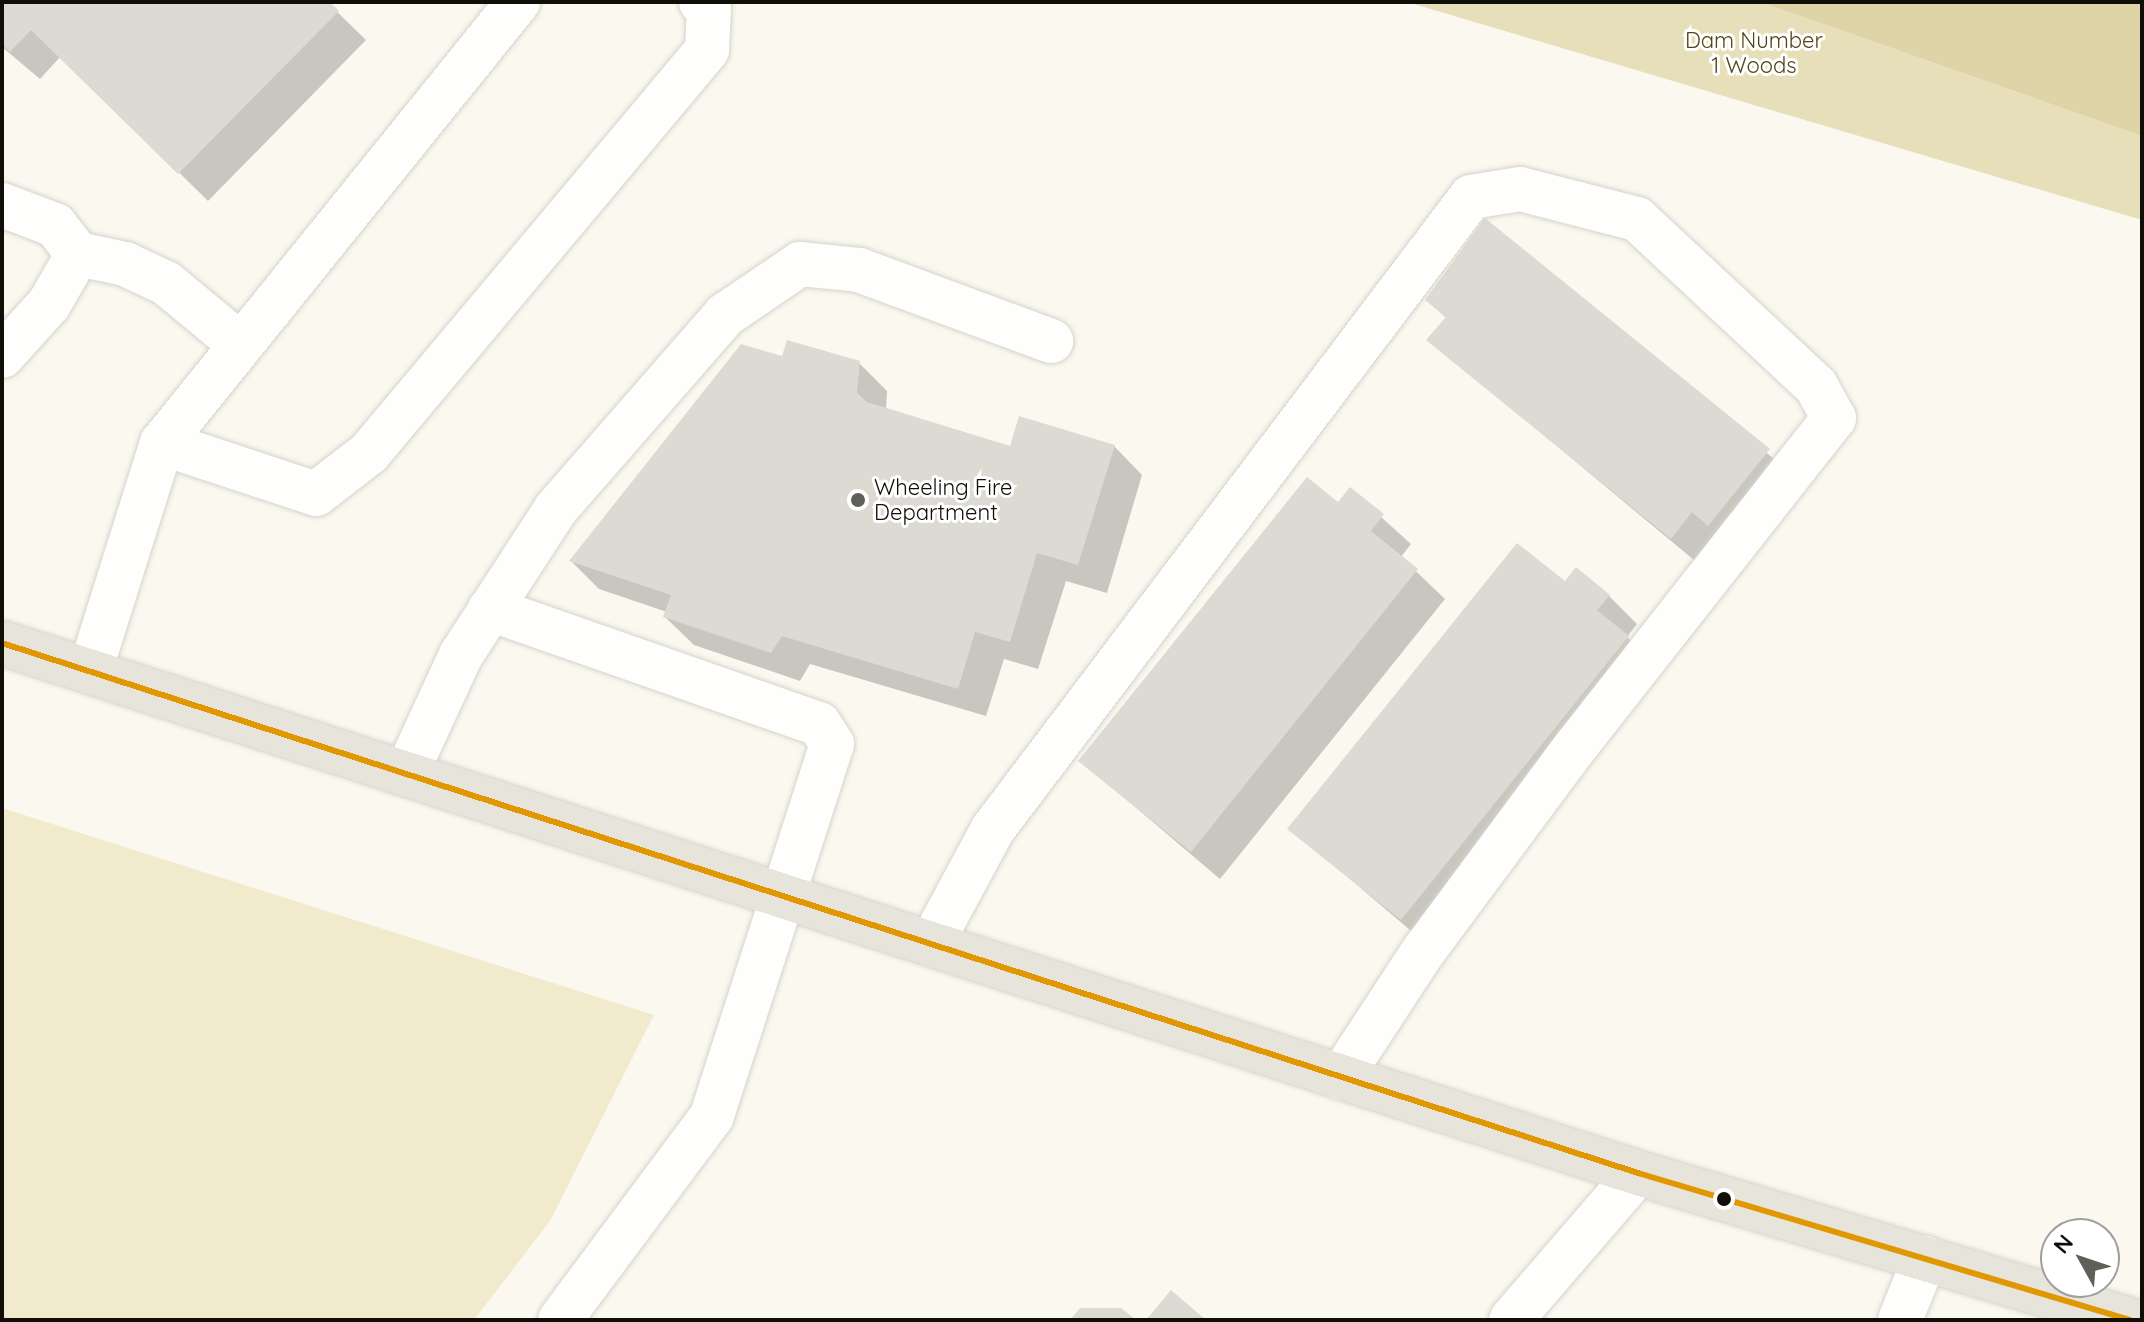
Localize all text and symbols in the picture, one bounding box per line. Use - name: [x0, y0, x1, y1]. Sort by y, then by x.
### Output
- park label: Dam Number 1 Woods: [1685, 27, 1823, 78]
- place label: Wheeling Fire Department: [874, 474, 1012, 526]
- marker: Wheeling Fire Department: [849, 491, 867, 509]
- unlabelled marker: [1716, 1191, 1732, 1207]
- north arrow: [2040, 1218, 2120, 1298]
- text: N: [2047, 1229, 2079, 1259]

